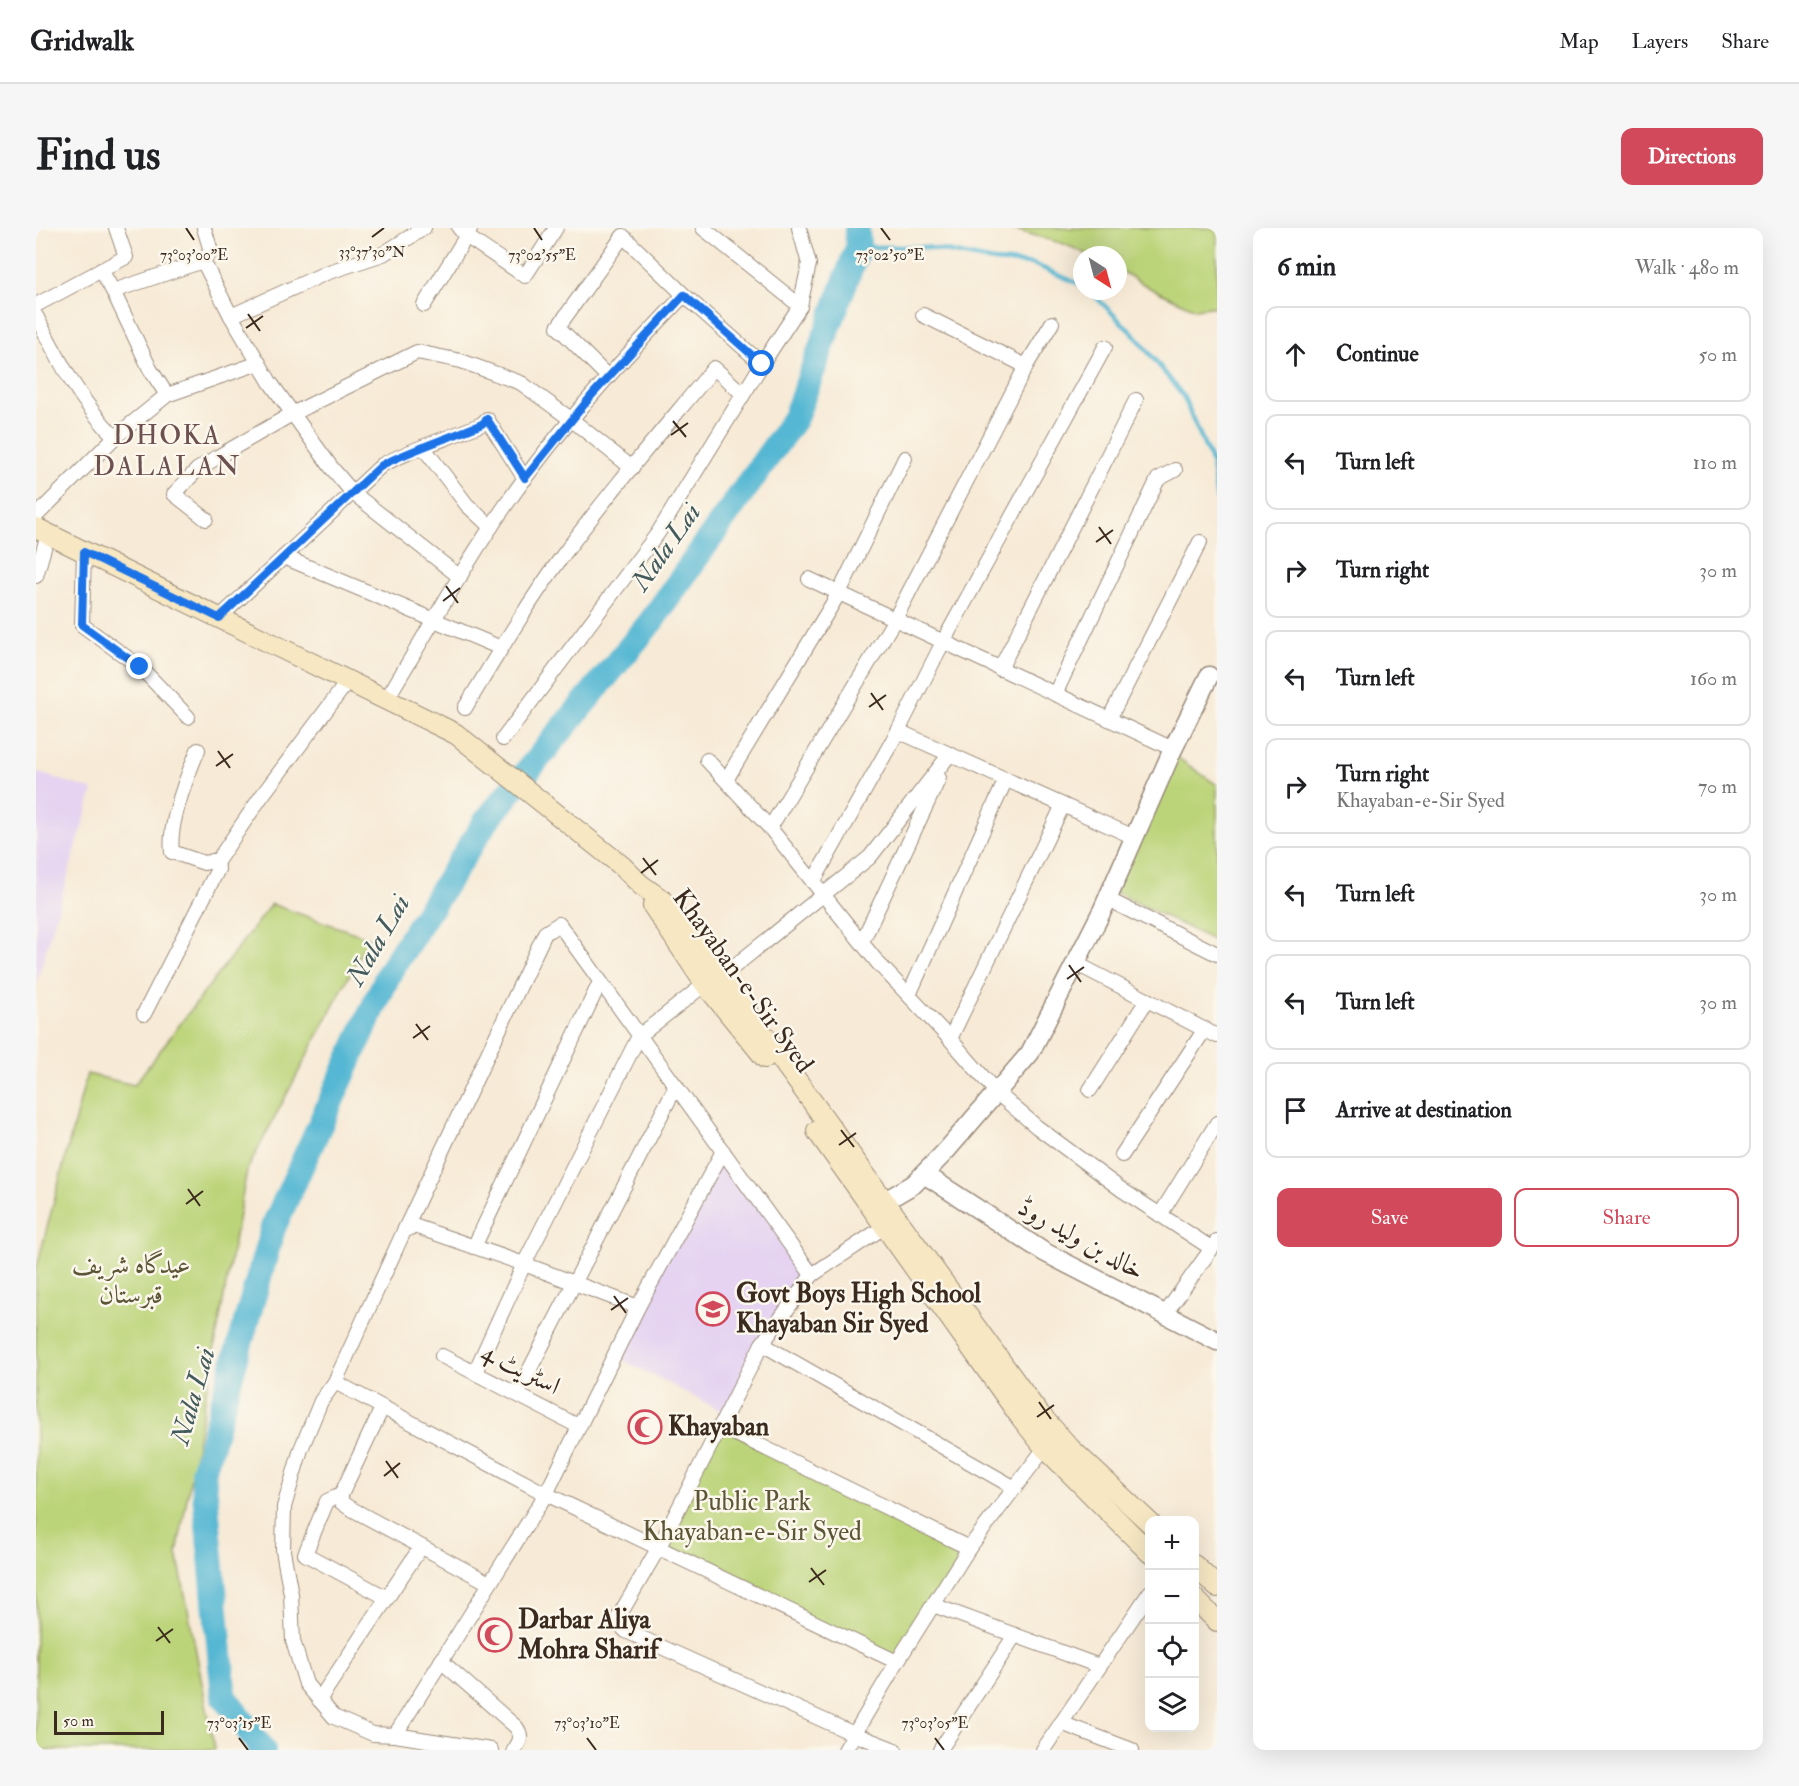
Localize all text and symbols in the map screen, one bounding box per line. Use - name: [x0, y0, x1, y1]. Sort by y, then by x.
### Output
- text: Gridwalk: [30, 24, 134, 59]
- text: Map: [1559, 28, 1599, 55]
- text: Layers: [1632, 28, 1688, 55]
- text: Share: [1721, 28, 1769, 55]
- button: Directions: [1621, 128, 1763, 185]
- text: Find us: [36, 130, 160, 182]
- text: 33°37'30"N: [339, 243, 406, 262]
- text: 73°03'00"E: [160, 246, 228, 265]
- text: 73°02'55"E: [508, 246, 576, 265]
- text: 73°02'50"E: [856, 246, 924, 265]
- north arrow: [1073, 246, 1127, 300]
- text: 6 min: [1277, 251, 1336, 283]
- text: Walk · 480 m: [1635, 255, 1739, 280]
- icon: ahead: [1279, 338, 1312, 371]
- text: Continue: [1336, 340, 1419, 368]
- text: 50 m: [1698, 342, 1737, 367]
- route start: [748, 350, 774, 376]
- district label: DHOKA DALALAN: [93, 419, 241, 483]
- icon: left: [1279, 446, 1312, 479]
- text: Turn left: [1336, 448, 1415, 476]
- text: 110 m: [1693, 450, 1737, 475]
- water label: Nala Lai: [623, 497, 708, 599]
- icon: right: [1279, 554, 1312, 587]
- text: Turn right: [1336, 556, 1429, 584]
- text: 30 m: [1699, 558, 1737, 583]
- route end: [126, 653, 152, 679]
- icon: left: [1279, 662, 1312, 695]
- text: Turn left: [1336, 664, 1415, 692]
- text: 160 m: [1690, 666, 1737, 691]
- text: Turn right: [1336, 760, 1429, 788]
- icon: right: [1279, 770, 1312, 803]
- text: 70 m: [1698, 774, 1737, 799]
- text: Khayaban-e-Sir Syed: [1336, 788, 1505, 813]
- icon: left: [1279, 878, 1312, 911]
- text: Turn left: [1336, 880, 1415, 908]
- text: 30 m: [1699, 882, 1737, 907]
- street label: Khayaban-e-Sir Syed: [666, 883, 821, 1079]
- water label: Nala Lai: [338, 889, 417, 993]
- icon: left: [1279, 986, 1312, 1019]
- text: Turn left: [1336, 988, 1415, 1016]
- text: 30 m: [1699, 990, 1737, 1015]
- icon: arrive: [1279, 1094, 1312, 1127]
- text: Arrive at destination: [1336, 1096, 1512, 1124]
- button: Save: [1277, 1188, 1502, 1247]
- button: Share: [1514, 1188, 1739, 1247]
- street label: خالد بن ولید روڈ: [1012, 1191, 1150, 1287]
- park label: عیدگاہ شریف قبرستان: [72, 1249, 190, 1311]
- place label: Govt Boys High School Khayaban Sir Syed: [736, 1278, 981, 1341]
- school or university icon: Govt Boys High School Khayaban Sir Syed: [695, 1291, 731, 1327]
- street label: اسٹریٹ 4: [476, 1336, 566, 1402]
- water label: Nala Lai: [163, 1344, 223, 1450]
- mosque icon: Khayaban: [627, 1409, 663, 1445]
- place label: Khayaban: [668, 1411, 770, 1444]
- park label: Public Park Khayaban-e-Sir Syed: [642, 1486, 862, 1548]
- map controls: [1145, 1516, 1199, 1732]
- button: +: [1145, 1516, 1199, 1570]
- button: −: [1145, 1570, 1199, 1624]
- place label: Darbar Aliya Mohra Sharif: [517, 1604, 663, 1666]
- mosque icon: Darbar Aliya Mohra Sharif: [477, 1617, 513, 1653]
- button: locate: [1145, 1624, 1199, 1678]
- button: layers: [1145, 1678, 1199, 1732]
- scale bar: [54, 1708, 164, 1736]
- text: 50 m: [63, 1711, 94, 1731]
- text: 73°03'15"E: [207, 1714, 271, 1733]
- text: 73°03'10"E: [554, 1714, 620, 1733]
- text: 73°03'05"E: [902, 1714, 969, 1733]

